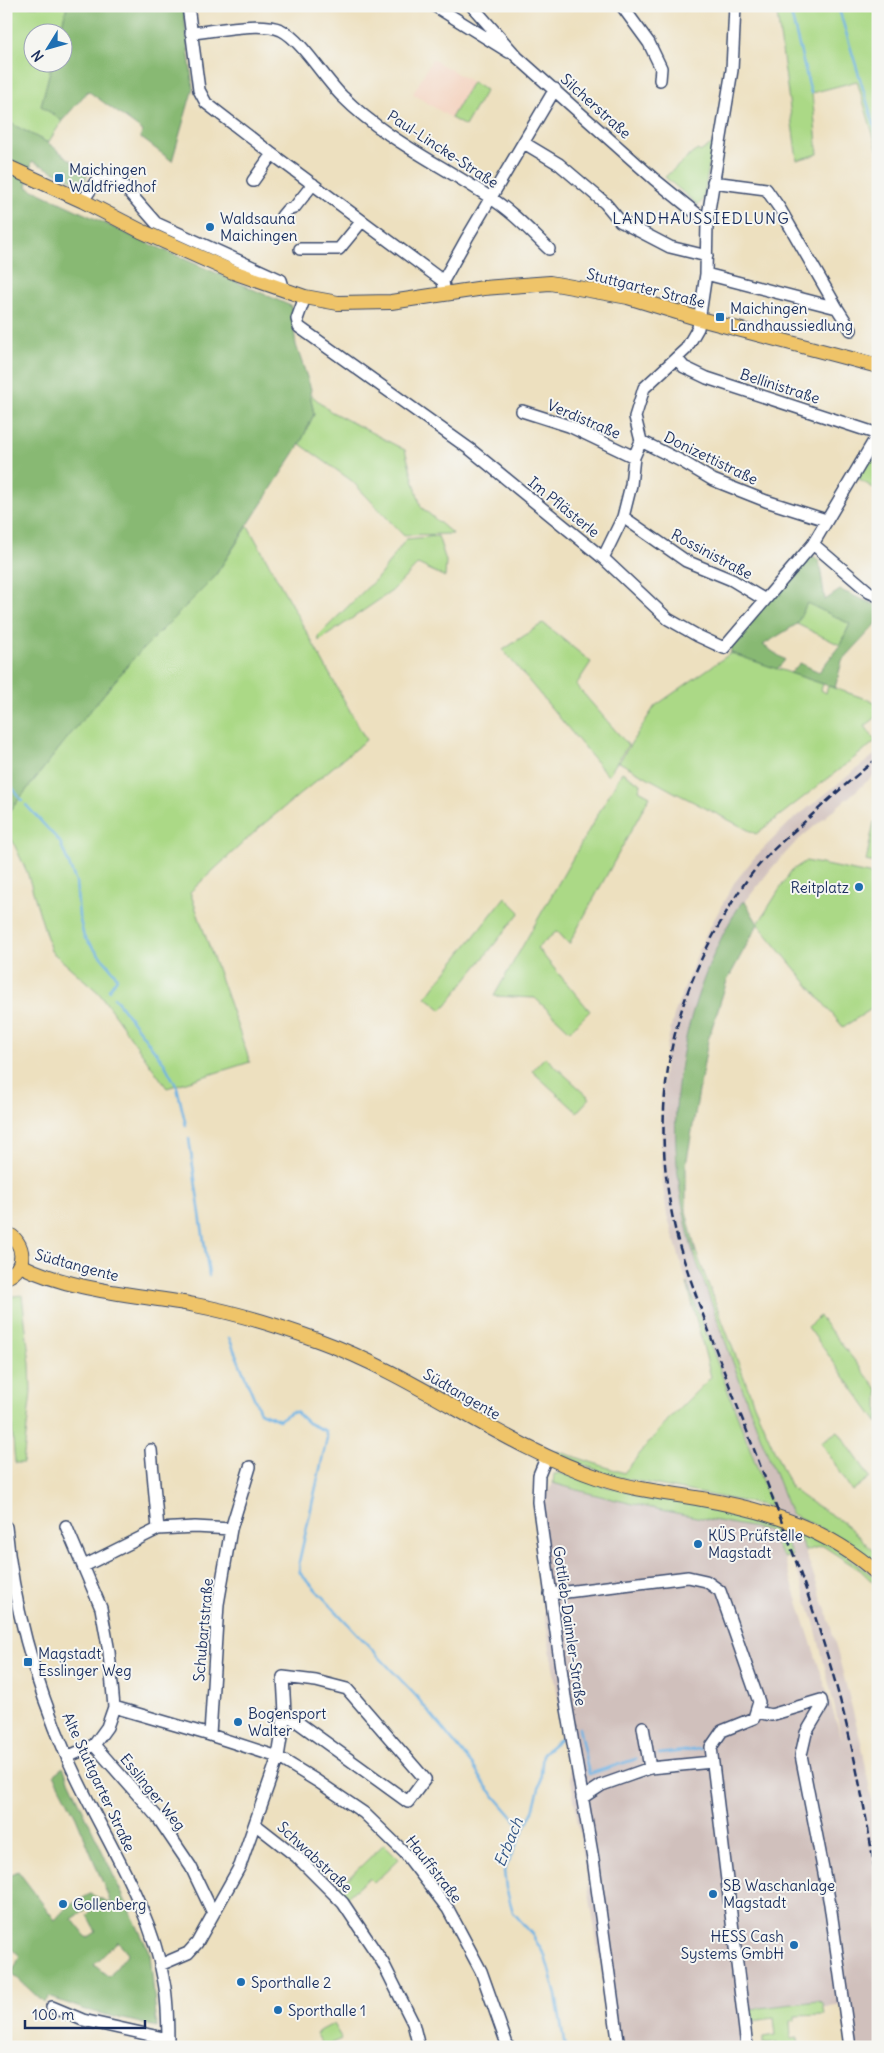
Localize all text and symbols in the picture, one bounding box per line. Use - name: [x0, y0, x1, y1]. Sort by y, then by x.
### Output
- north arrow: [22, 22, 72, 72]
- text: N: [28, 47, 48, 65]
- street label: Silcherstraße: [557, 69, 635, 143]
- street label: Paul-Lincke-Straße: [384, 106, 502, 192]
- place label: Maichingen Waldfriedhof: [69, 160, 157, 196]
- marker: Maichingen Waldfriedhof: [53, 172, 65, 184]
- district label: LANDHAUSSIEDLUNG: [612, 208, 790, 228]
- place label: Waldsauna Maichingen: [220, 209, 298, 245]
- marker: Waldsauna Maichingen: [204, 221, 216, 233]
- street label: Stuttgarter Straße: [585, 264, 707, 312]
- place label: Maichingen Landhaussiedlung: [730, 299, 853, 335]
- marker: Maichingen Landhaussiedlung: [714, 311, 726, 323]
- street label: Bellinistraße: [738, 364, 822, 408]
- street label: Verdistraße: [545, 395, 623, 443]
- street label: Donizettistraße: [661, 427, 761, 489]
- street label: Im Pflästerle: [524, 472, 604, 542]
- street label: Rossinistraße: [668, 525, 756, 583]
- place label: Reitplatz: [791, 878, 849, 897]
- marker: Reitplatz: [853, 881, 865, 893]
- street label: Südtangente: [33, 1245, 121, 1285]
- street label: Südtangente: [420, 1364, 504, 1424]
- place label: KÜS Prüfstelle Magstadt: [708, 1526, 803, 1562]
- marker: KÜS Prüfstelle Magstadt: [692, 1538, 704, 1550]
- street label: Gottlieb-Daimler-Straße: [549, 1545, 591, 1707]
- street label: Schubartstraße: [189, 1577, 217, 1683]
- place label: Magstadt Esslinger Weg: [38, 1644, 132, 1680]
- marker: Magstadt Esslinger Weg: [22, 1656, 34, 1668]
- place label: Bogensport Walter: [248, 1704, 326, 1740]
- street label: Alte Stuttgarter Straße: [58, 1709, 140, 1855]
- marker: Bogensport Walter: [232, 1716, 244, 1728]
- street label: Esslinger Weg: [116, 1750, 190, 1834]
- water label: Erbach: [489, 1814, 527, 1869]
- street label: Schwabstraße: [273, 1817, 357, 1897]
- street label: Hauffstraße: [402, 1831, 466, 1907]
- place label: SB Waschanlage Magstadt: [723, 1876, 835, 1912]
- marker: SB Waschanlage Magstadt: [707, 1888, 719, 1900]
- place label: Gollenberg: [73, 1895, 146, 1914]
- marker: Gollenberg: [57, 1898, 69, 1910]
- place label: HESS Cash Systems GmbH: [681, 1927, 784, 1963]
- marker: HESS Cash Systems GmbH: [788, 1939, 800, 1951]
- place label: Sporthalle 2: [251, 1973, 331, 1992]
- marker: Sporthalle 2: [235, 1976, 247, 1988]
- scale bar: [25, 1998, 145, 2030]
- place label: Sporthalle 1: [288, 2001, 366, 2020]
- marker: Sporthalle 1: [272, 2004, 284, 2016]
- text: 100 m: [32, 2005, 74, 2024]

